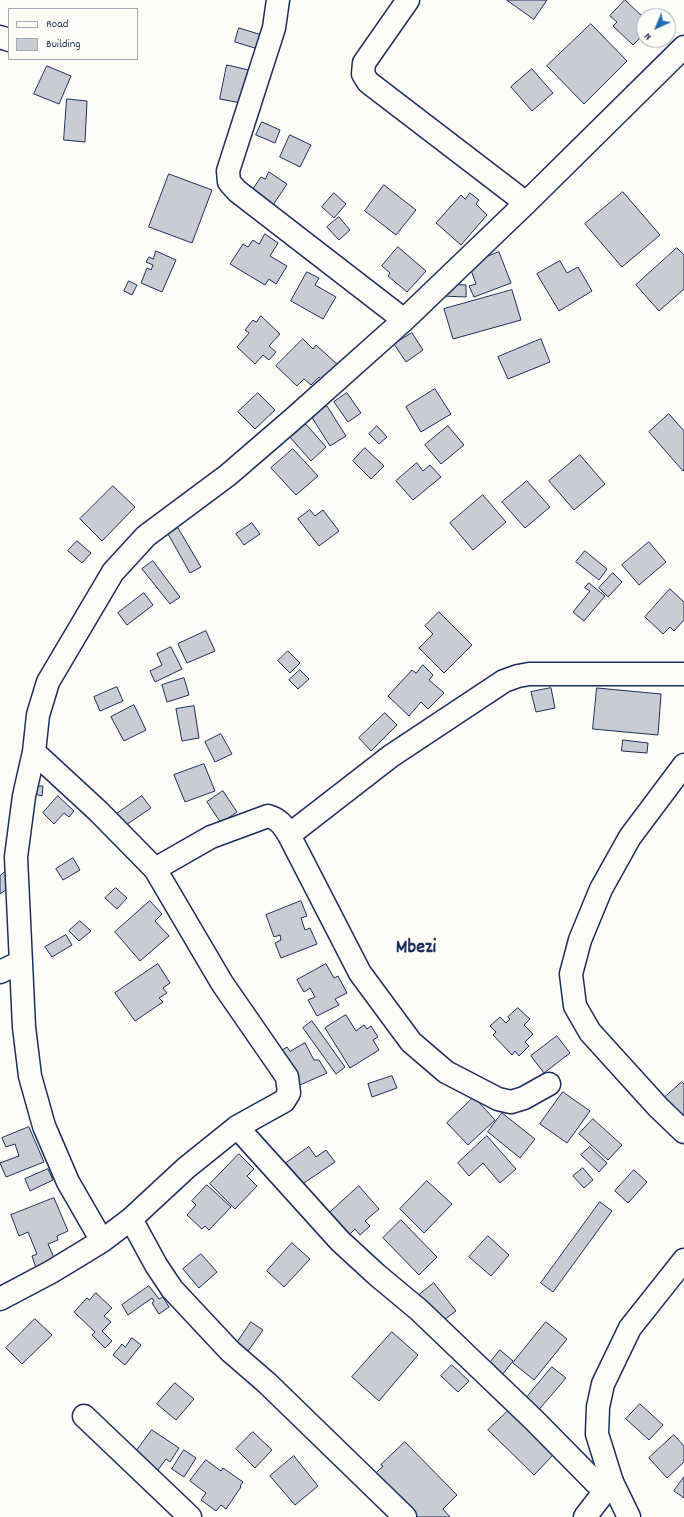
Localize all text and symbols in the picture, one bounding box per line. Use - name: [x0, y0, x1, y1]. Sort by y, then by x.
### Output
- legend: [8, 8, 138, 60]
- north arrow: [636, 8, 676, 48]
- text: Road: [46, 16, 68, 33]
- text: N: [641, 28, 656, 44]
- text: Building: [46, 36, 81, 53]
- district label: Mbezi: [396, 937, 436, 961]

